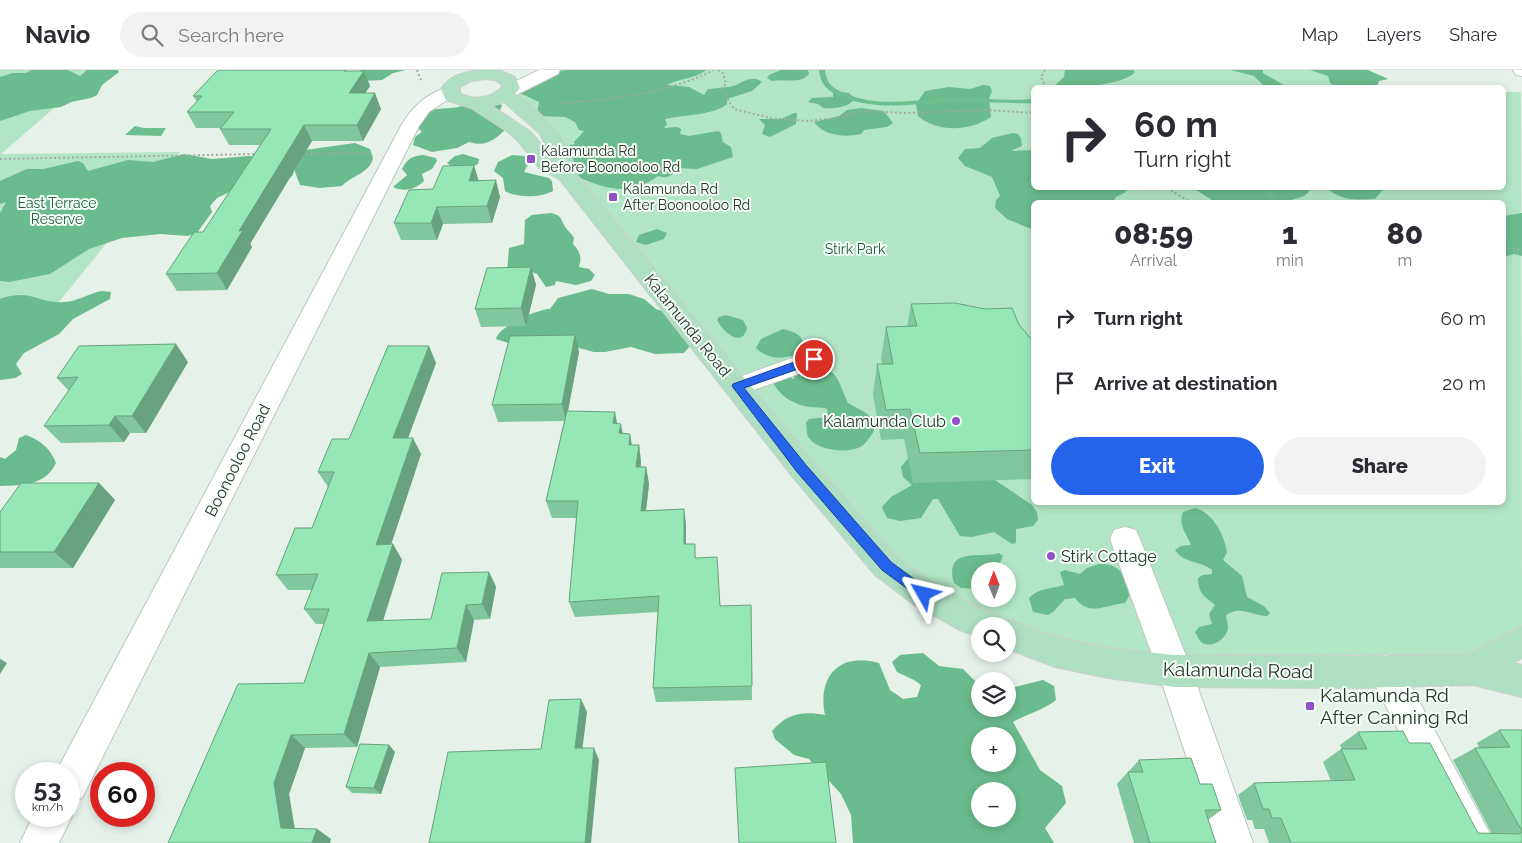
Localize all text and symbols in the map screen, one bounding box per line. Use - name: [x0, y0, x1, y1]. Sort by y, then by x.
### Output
- search box: [120, 12, 470, 57]
- text: Navio: [25, 20, 90, 49]
- icon: search: [138, 21, 166, 49]
- text: Search here: [178, 24, 284, 46]
- text: Map: [1302, 24, 1338, 45]
- text: Layers: [1366, 24, 1421, 45]
- text: Share: [1449, 24, 1497, 45]
- text: 60 m: [1134, 104, 1218, 145]
- icon: right: [1051, 105, 1116, 170]
- place label: Kalamunda Rd Before Boonooloo Rd: [541, 143, 680, 175]
- text: Turn right: [1134, 146, 1231, 172]
- marker: Kalamunda Rd Before Boonooloo Rd: [525, 153, 537, 165]
- place label: Kalamunda Rd After Boonooloo Rd: [623, 181, 750, 213]
- marker: Kalamunda Rd After Boonooloo Rd: [607, 191, 619, 203]
- park label: East Terrace Reserve: [17, 195, 97, 227]
- text: 08:59: [1114, 216, 1193, 251]
- text: 1: [1282, 216, 1298, 251]
- text: 80: [1386, 216, 1423, 251]
- park label: Stirk Park: [825, 241, 886, 257]
- text: Arrival: [1130, 251, 1177, 270]
- text: min: [1276, 251, 1304, 270]
- text: m: [1397, 251, 1412, 270]
- street label: Kalamunda Road: [640, 270, 735, 381]
- icon: right: [1051, 304, 1079, 332]
- text: Turn right: [1094, 307, 1183, 329]
- text: 60 m: [1441, 307, 1486, 329]
- pin: [793, 338, 835, 380]
- icon: arrive: [800, 345, 828, 373]
- icon: arrive: [1051, 369, 1079, 397]
- text: Arrive at destination: [1094, 372, 1278, 394]
- text: 20 m: [1442, 372, 1486, 394]
- street label: Boonooloo Road: [201, 401, 274, 520]
- place label: Kalamunda Club: [823, 412, 946, 431]
- marker: Kalamunda Club: [950, 415, 962, 427]
- button: Exit: [1051, 437, 1264, 495]
- button: Share: [1274, 437, 1486, 495]
- place label: Stirk Cottage: [1061, 547, 1157, 566]
- marker: Stirk Cottage: [1045, 550, 1057, 562]
- north arrow: [971, 562, 1016, 608]
- map controls: [971, 562, 1016, 827]
- position arrow: [897, 567, 949, 619]
- button: search: [971, 617, 1016, 662]
- street label: Kalamunda Road: [1163, 658, 1313, 682]
- button: layers: [971, 672, 1016, 717]
- place label: Kalamunda Rd After Canning Rd: [1320, 684, 1469, 728]
- marker: Kalamunda Rd After Canning Rd: [1304, 700, 1316, 712]
- button: +: [971, 727, 1016, 772]
- speed limit sign: 60: [90, 762, 155, 827]
- text: 53: [34, 773, 61, 803]
- button: −: [971, 782, 1016, 827]
- text: km/h: [32, 800, 63, 814]

